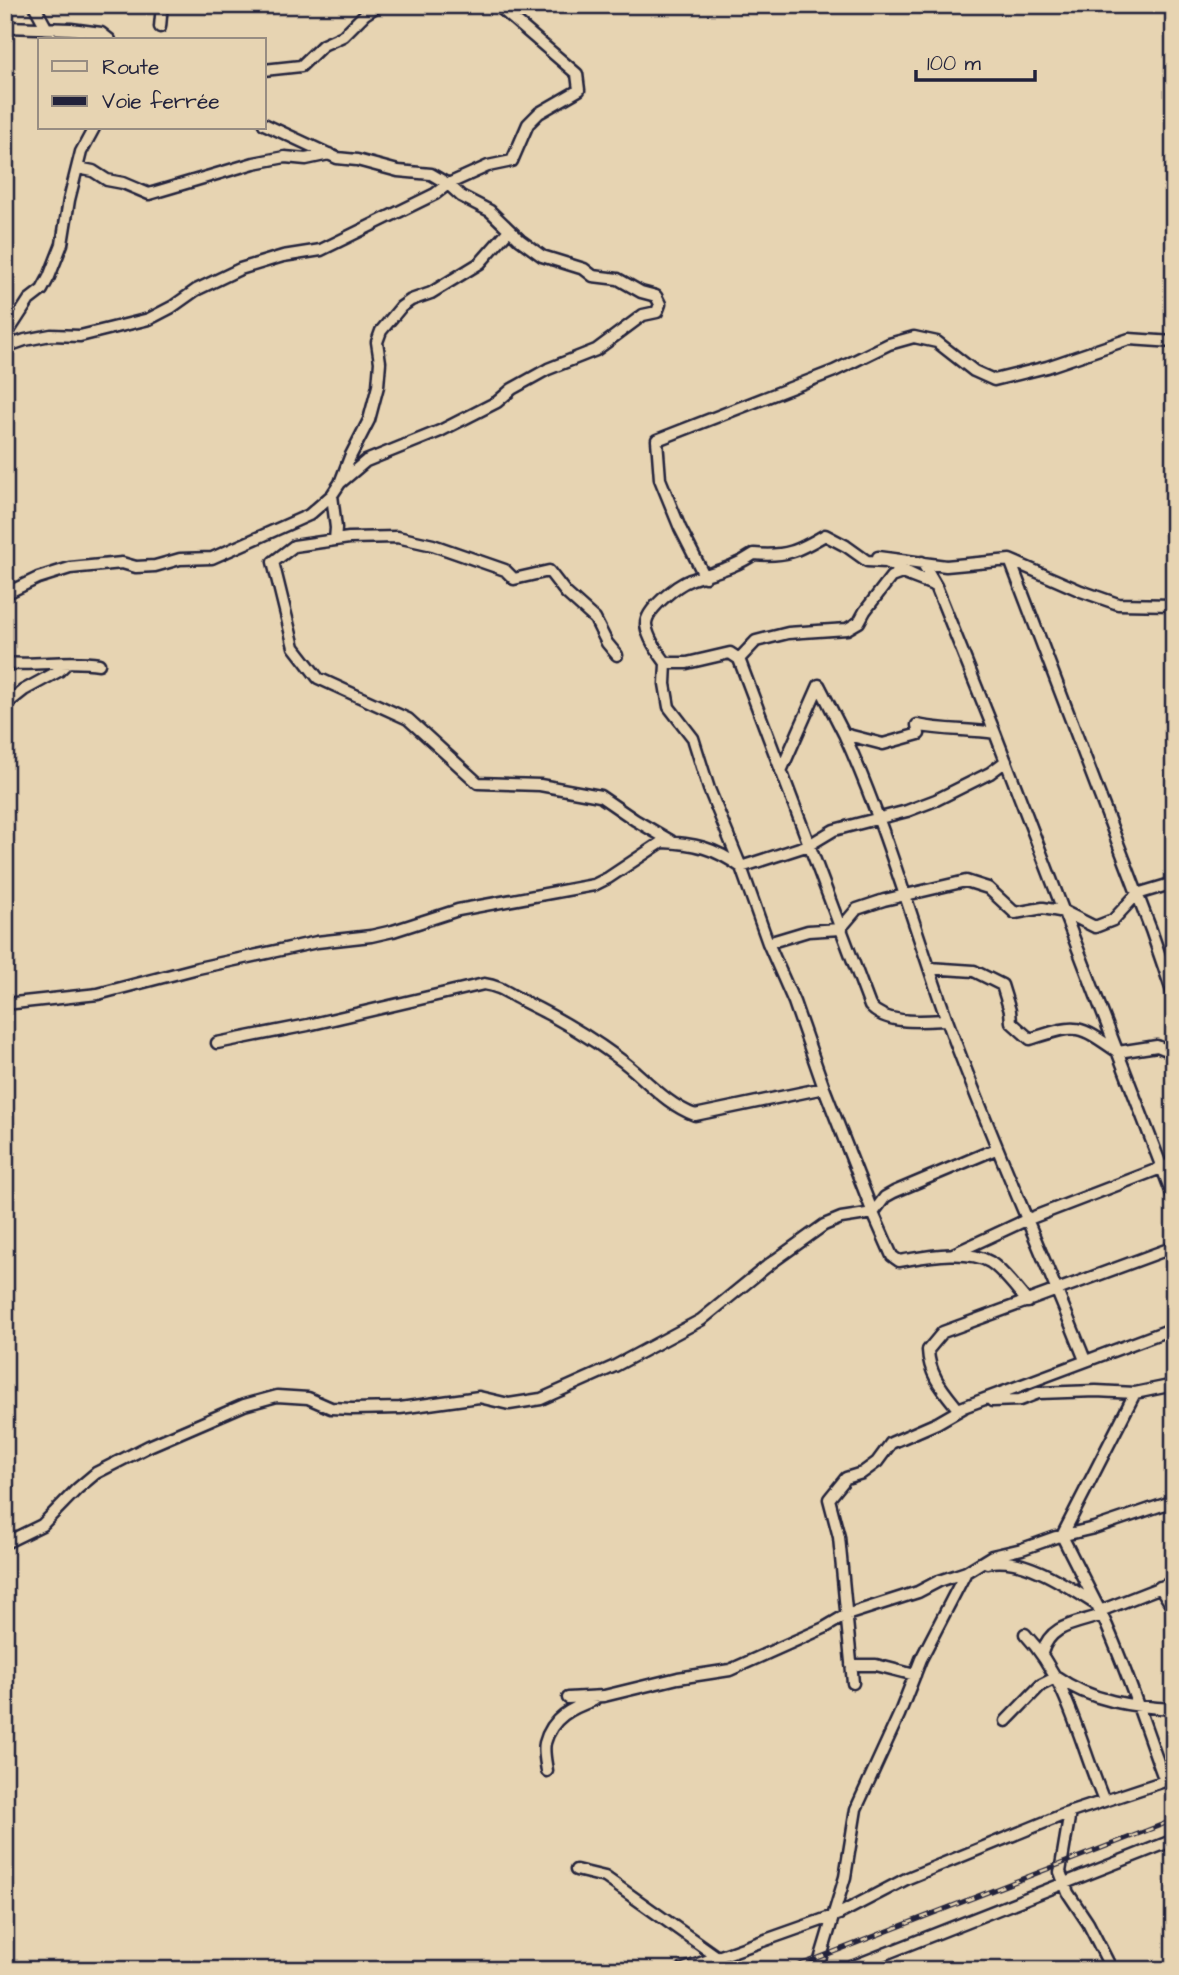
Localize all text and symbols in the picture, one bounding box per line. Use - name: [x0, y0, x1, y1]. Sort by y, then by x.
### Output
- legend: [38, 38, 266, 130]
- scale bar: [916, 38, 1036, 82]
- text: 100 m: [927, 49, 982, 78]
- text: Route: [102, 53, 159, 82]
- text: Voie ferrée: [102, 87, 220, 116]

